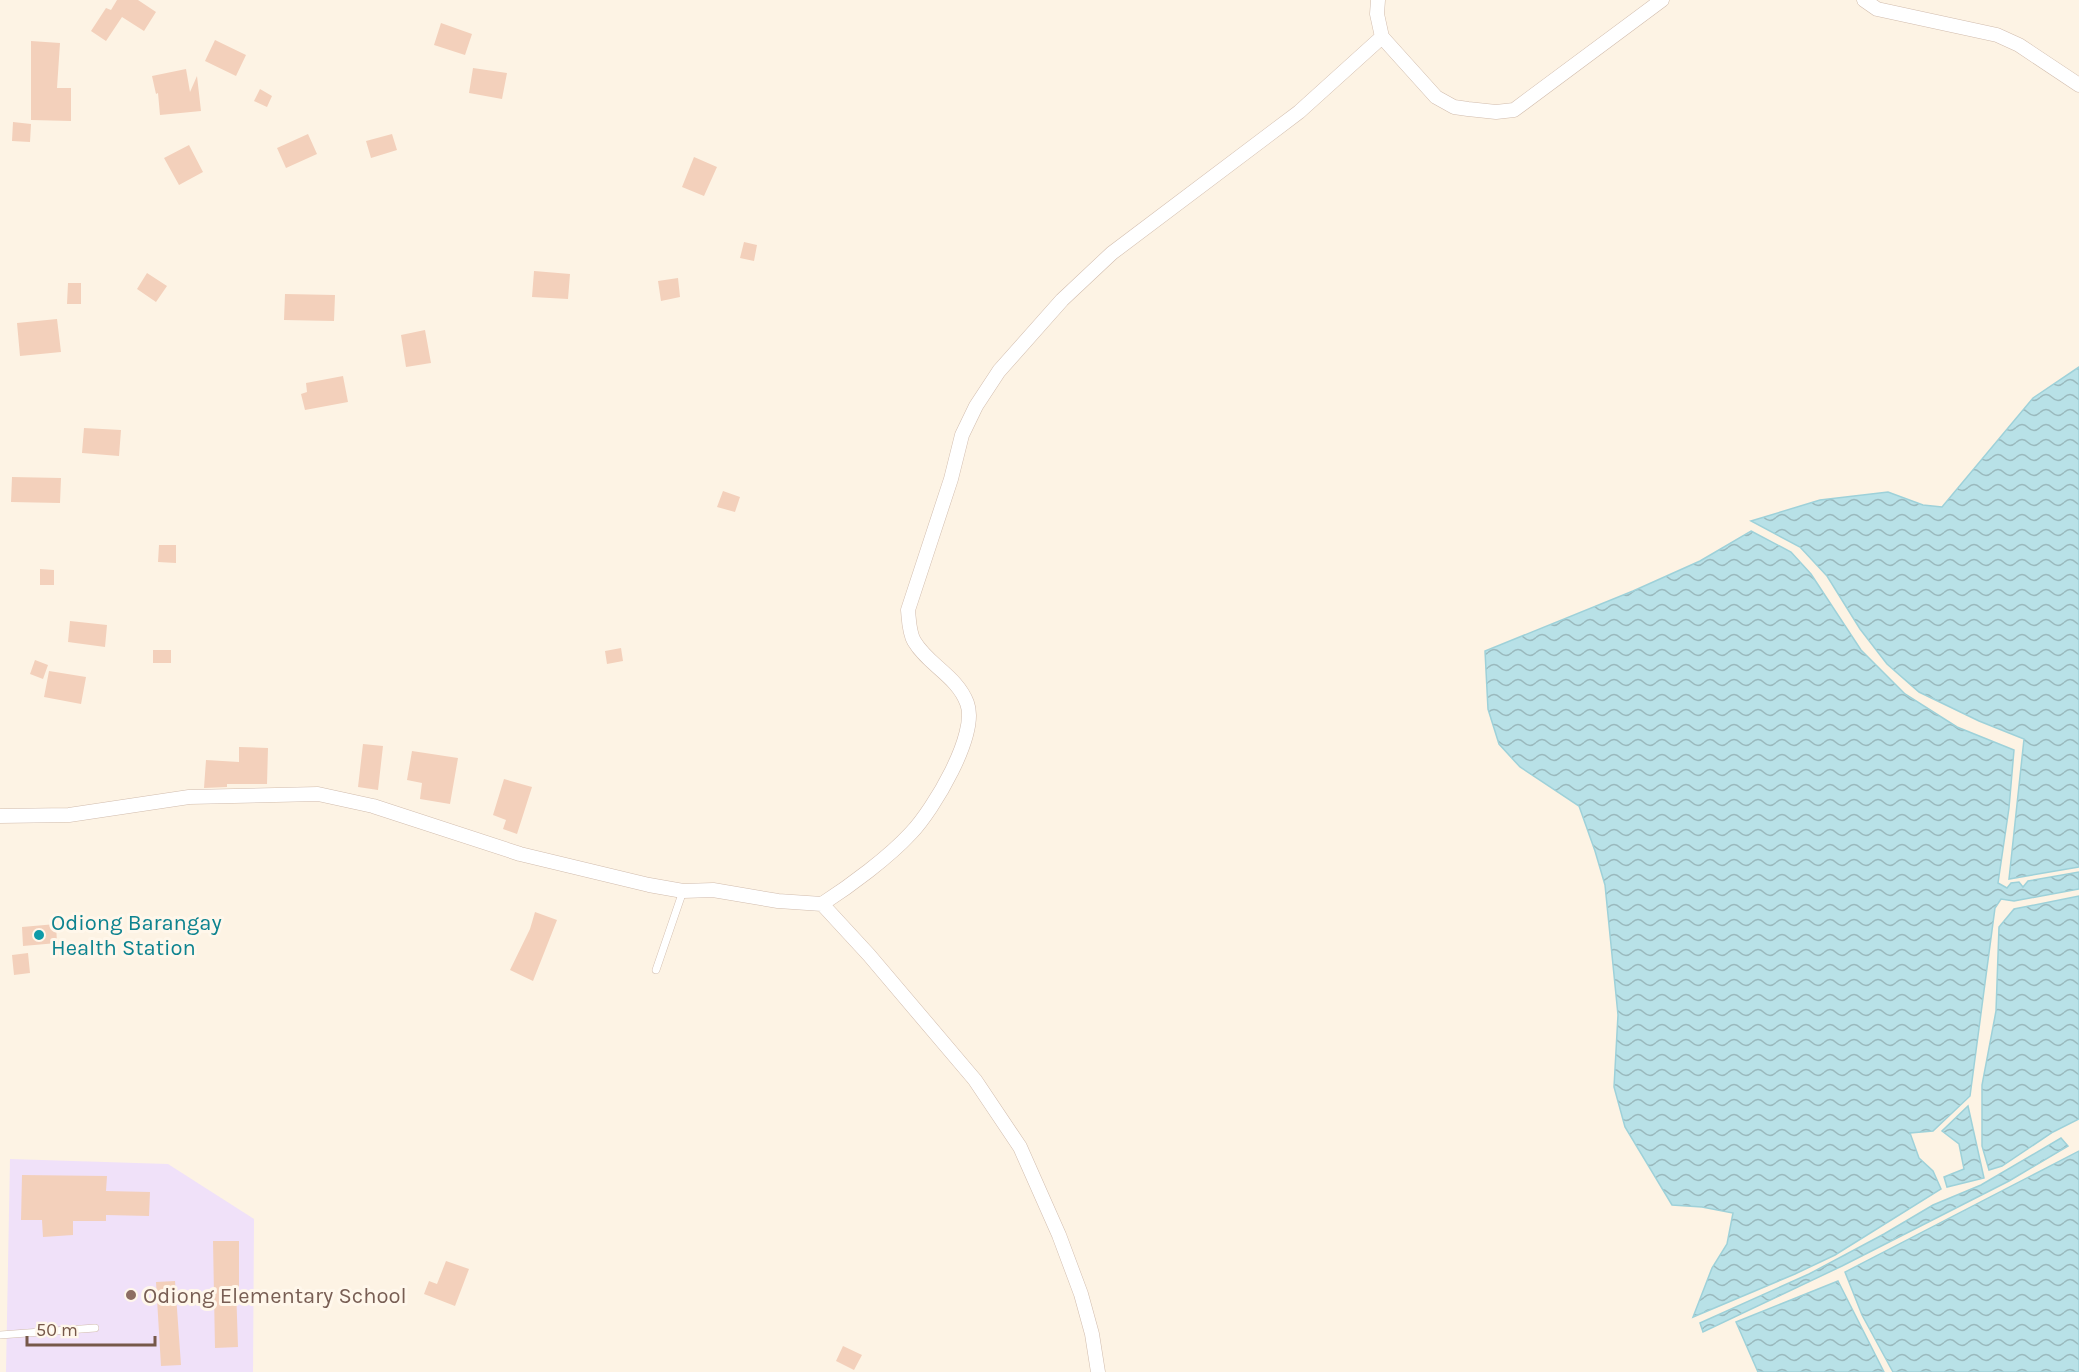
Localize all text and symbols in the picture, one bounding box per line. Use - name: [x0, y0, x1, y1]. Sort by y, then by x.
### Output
- place label: Odiong Barangay Health Station: [51, 910, 222, 961]
- marker: Odiong Barangay Health Station: [32, 928, 46, 942]
- place label: Odiong Elementary School: [143, 1283, 407, 1309]
- marker: Odiong Elementary School: [124, 1288, 138, 1302]
- scale bar: [27, 1309, 154, 1347]
- text: 50 m: [36, 1319, 78, 1341]

